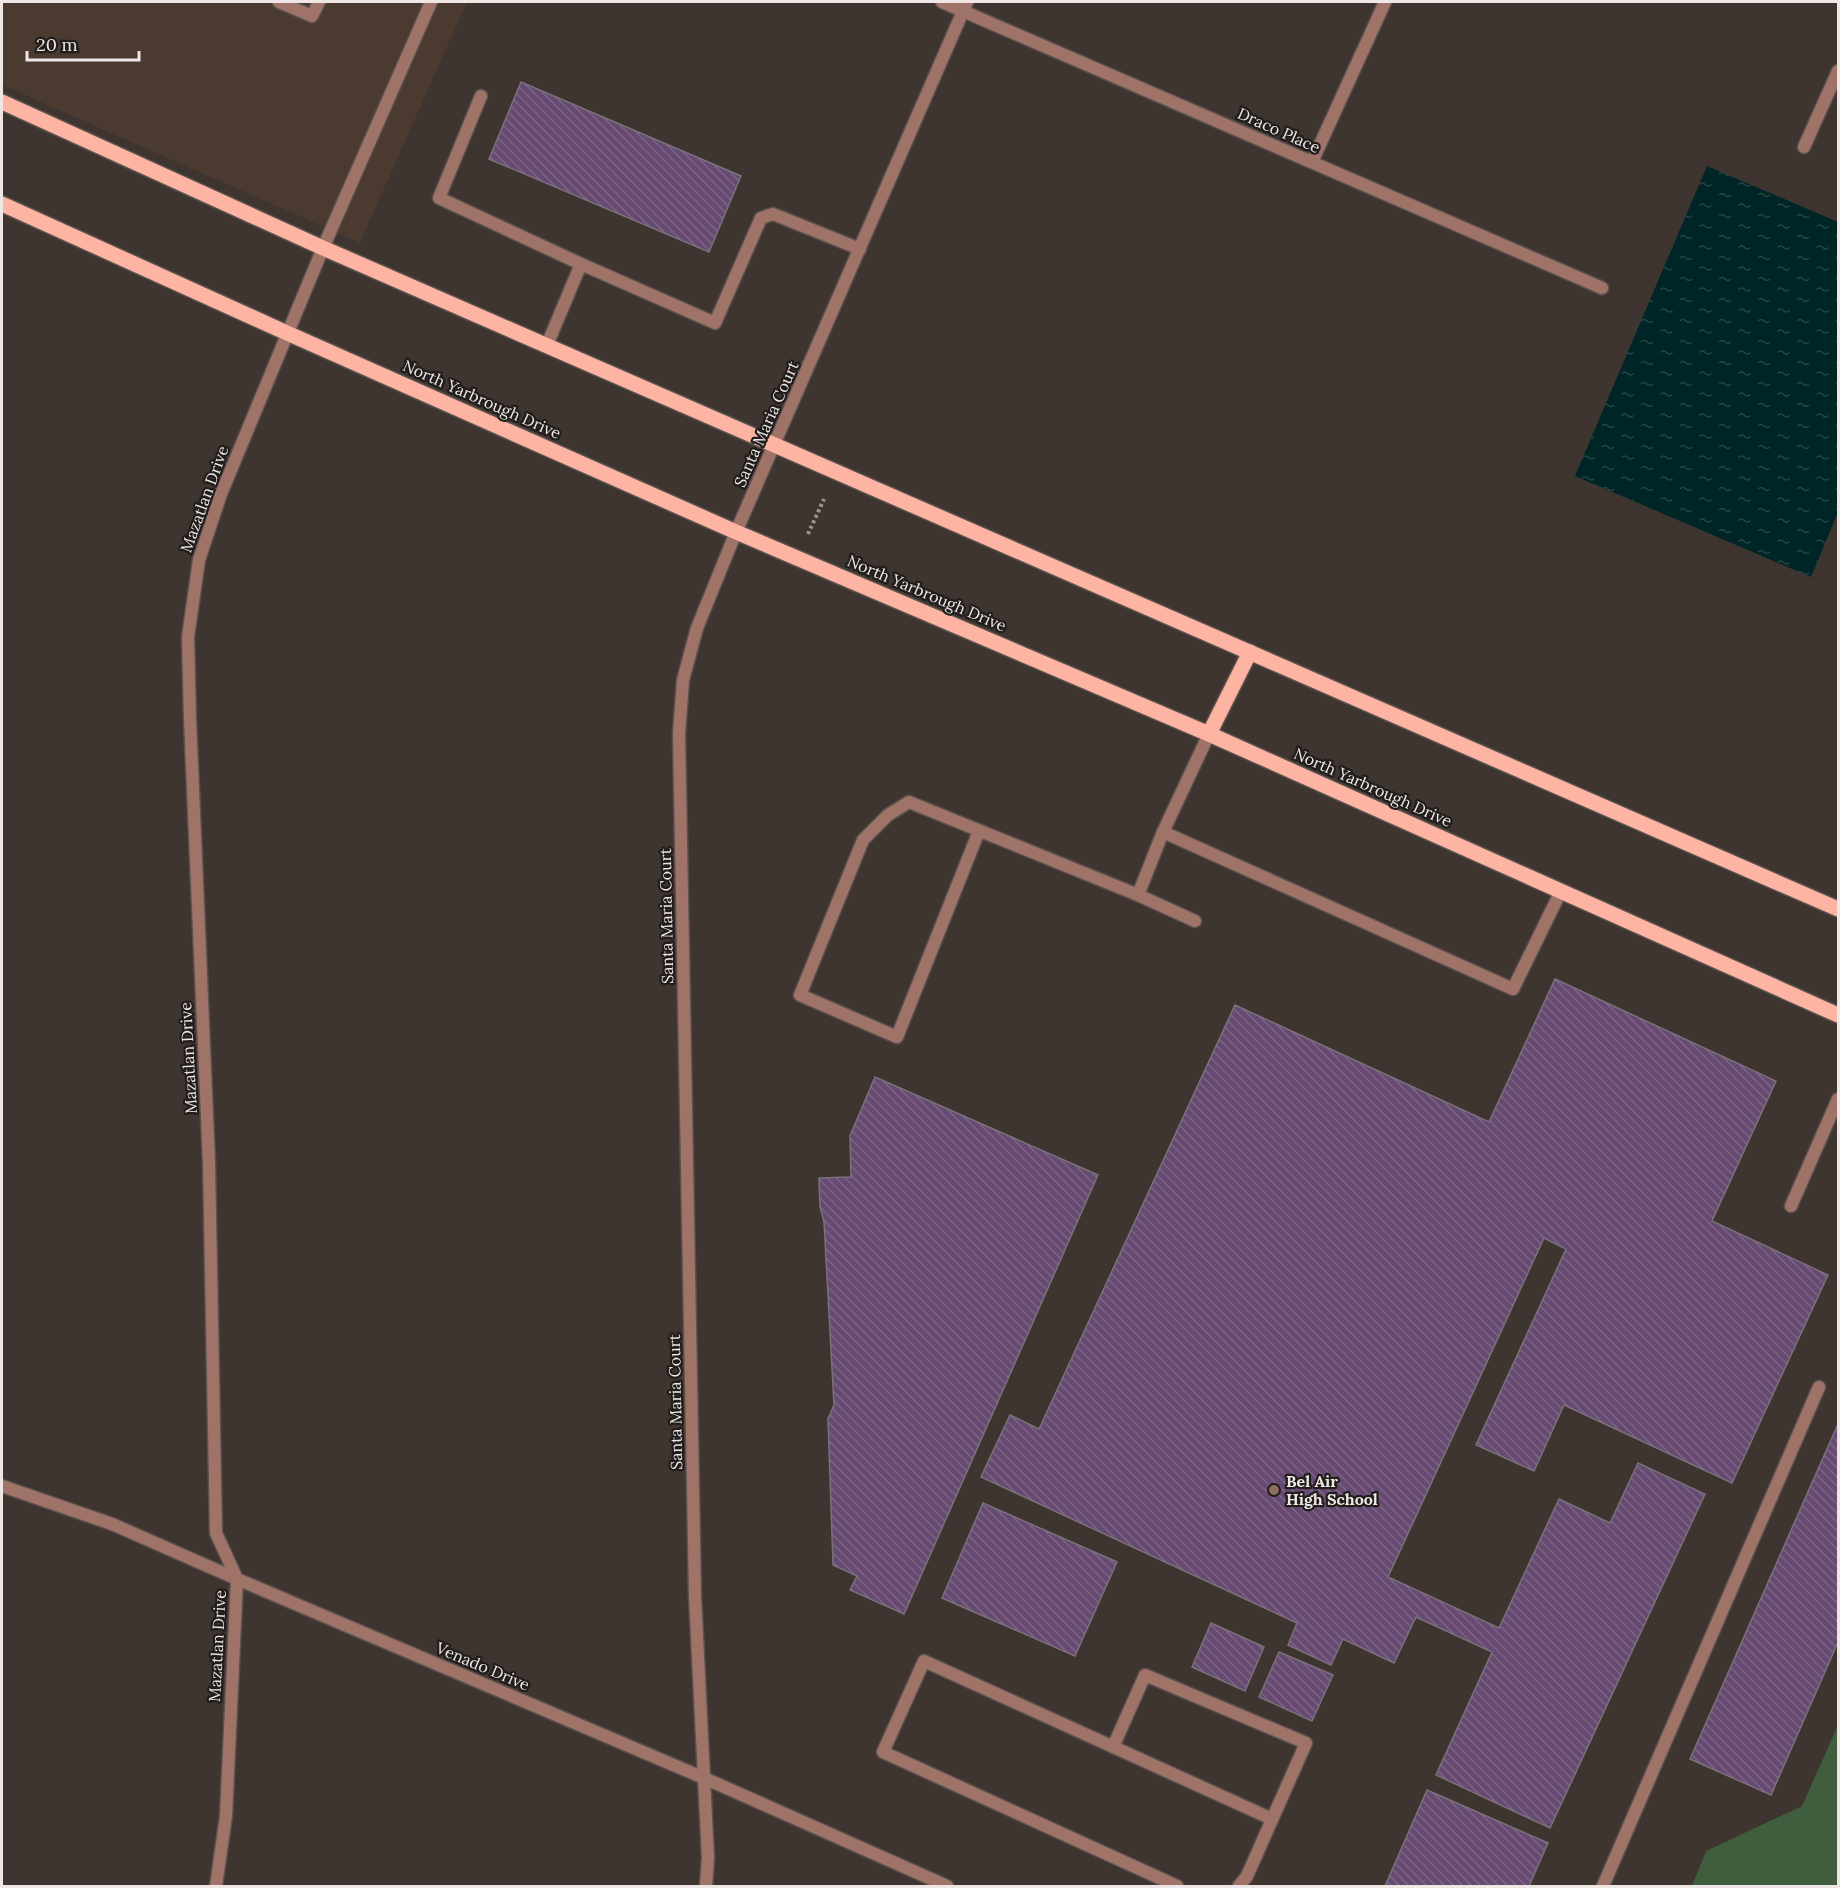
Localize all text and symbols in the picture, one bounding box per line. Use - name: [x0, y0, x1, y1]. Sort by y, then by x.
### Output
- scale bar: [27, 24, 140, 62]
- text: 20 m: [36, 33, 78, 56]
- street label: Draco Place: [1235, 103, 1324, 157]
- street label: North Yarbrough Drive: [400, 355, 564, 443]
- street label: Santa Maria Court: [729, 357, 803, 490]
- street label: Mazatlan Drive: [175, 443, 233, 555]
- street label: North Yarbrough Drive: [844, 550, 1010, 636]
- street label: North Yarbrough Drive: [1291, 743, 1455, 831]
- street label: Santa Maria Court: [655, 847, 677, 984]
- street label: Mazatlan Drive: [175, 1001, 201, 1114]
- street label: Santa Maria Court: [664, 1333, 686, 1470]
- place label: Bel Air High School: [1286, 1471, 1378, 1509]
- marker: Bel Air High School: [1267, 1483, 1281, 1497]
- street label: Mazatlan Drive: [204, 1589, 230, 1702]
- street label: Venado Drive: [432, 1637, 533, 1695]

